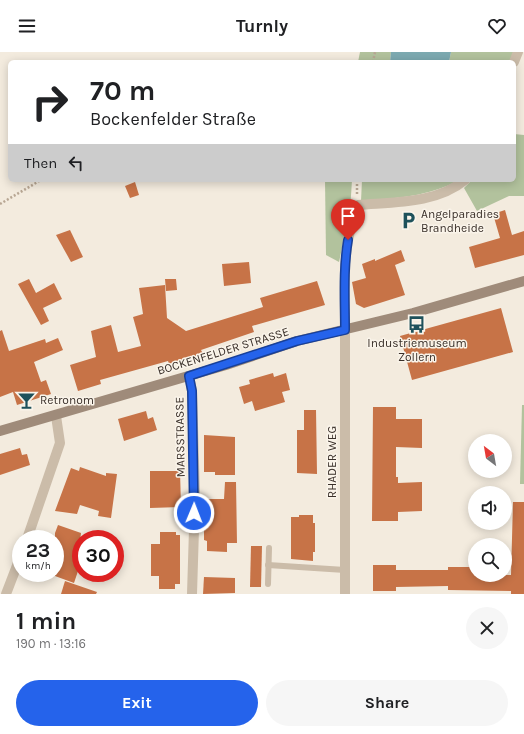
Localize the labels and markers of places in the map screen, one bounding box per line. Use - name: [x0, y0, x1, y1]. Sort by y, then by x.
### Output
- pin: [331, 199, 365, 240]
- place label: Angelparadies Brandheide: [421, 207, 499, 235]
- parking icon: Angelparadies Brandheide: [398, 211, 418, 231]
- bus stop icon: Industriemuseum Zollern: [407, 314, 427, 334]
- place label: Industriemuseum Zollern: [367, 336, 467, 364]
- bar icon: Retronom: [17, 390, 37, 410]
- place label: Retronom: [40, 393, 94, 407]

